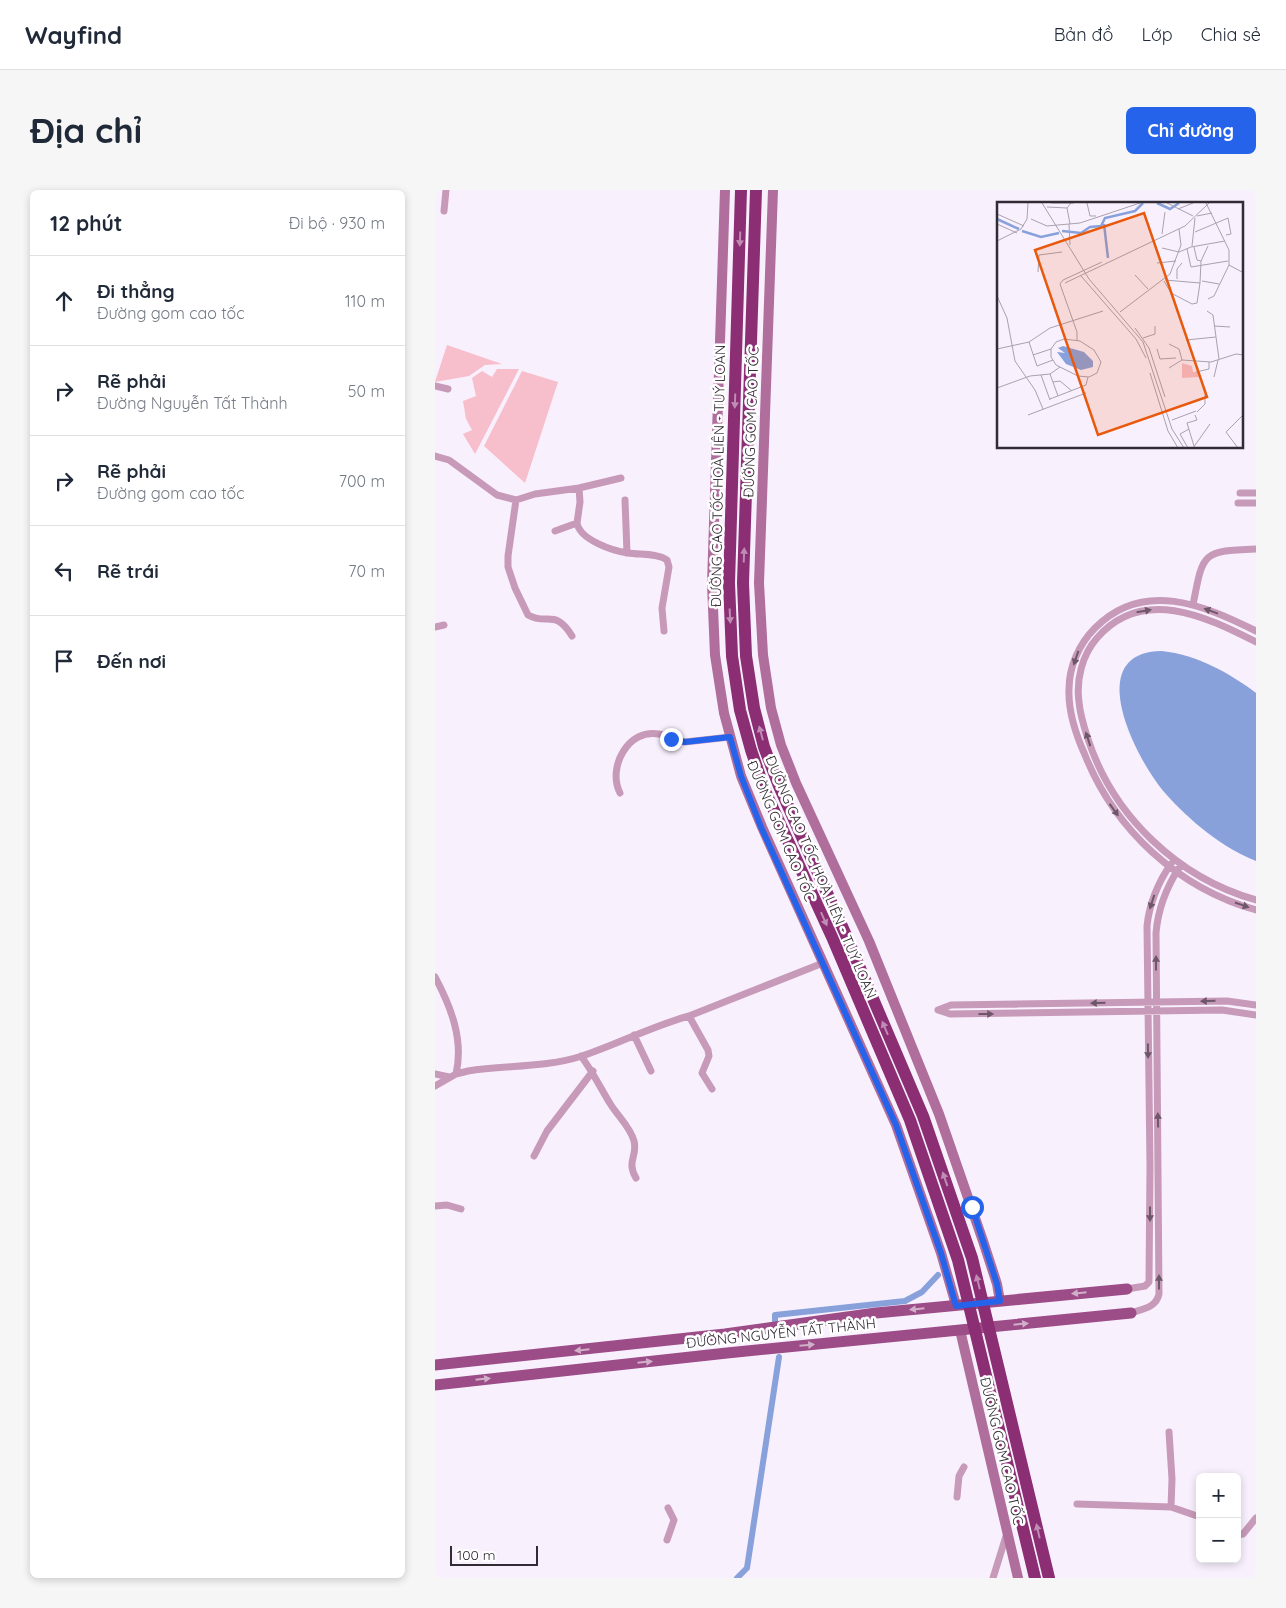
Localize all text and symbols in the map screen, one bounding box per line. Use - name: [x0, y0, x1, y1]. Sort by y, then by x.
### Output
- text: Wayfind: [25, 20, 122, 50]
- text: Bản đồ: [1054, 23, 1113, 46]
- text: Lớp: [1141, 23, 1173, 46]
- text: Chia sẻ: [1201, 23, 1261, 46]
- button: Chỉ đường: [1126, 107, 1256, 154]
- text: Địa chỉ: [30, 108, 142, 152]
- inset map: [997, 202, 1243, 449]
- text: 12 phút: [50, 210, 122, 236]
- text: Đi bộ · 930 m: [289, 213, 385, 233]
- one-way arrow: [736, 231, 744, 247]
- text: Đi thẳng: [97, 279, 175, 303]
- icon: ahead: [50, 287, 78, 315]
- text: 110 m: [345, 291, 385, 311]
- text: Đường gom cao tốc: [97, 303, 245, 323]
- street label: ĐƯỜNG CAO TỐC HOÀ LIÊN - TUÝ LOAN: [707, 345, 729, 607]
- street label: ĐƯỜNG GOM CAO TỐC: [739, 346, 763, 498]
- text: Rẽ phải: [97, 369, 166, 393]
- icon: right: [50, 377, 78, 405]
- text: 50 m: [348, 381, 385, 401]
- text: Đường Nguyễn Tất Thành: [97, 393, 287, 413]
- one-way arrow: [730, 393, 738, 409]
- text: Rẽ phải: [97, 459, 166, 483]
- icon: right: [50, 467, 78, 495]
- text: 700 m: [339, 471, 385, 491]
- text: Đường gom cao tốc: [97, 483, 245, 503]
- one-way arrow: [740, 547, 748, 563]
- icon: left: [50, 557, 78, 585]
- text: Rẽ trái: [97, 559, 159, 583]
- text: 70 m: [348, 561, 385, 581]
- one-way arrow: [1136, 606, 1152, 614]
- one-way arrow: [1204, 607, 1219, 614]
- one-way arrow: [727, 608, 735, 624]
- icon: arrive: [50, 647, 78, 675]
- text: Đến nơi: [97, 649, 166, 673]
- one-way arrow: [1072, 651, 1079, 666]
- one-way arrow: [756, 726, 764, 741]
- route end: [660, 728, 683, 751]
- one-way arrow: [1084, 731, 1092, 746]
- street label: ĐƯỜNG CAO TỐC HOÀ LIÊN - TUÝ LOAN: [761, 753, 881, 1001]
- street label: ĐƯỜNG GOM CAO TỐC: [743, 758, 819, 904]
- one-way arrow: [1109, 803, 1119, 817]
- one-way arrow: [1148, 895, 1155, 910]
- one-way arrow: [1235, 902, 1250, 910]
- one-way arrow: [820, 912, 828, 926]
- one-way arrow: [1152, 955, 1160, 971]
- one-way arrow: [1199, 998, 1215, 1006]
- one-way arrow: [1090, 999, 1106, 1007]
- one-way arrow: [978, 1010, 994, 1018]
- one-way arrow: [881, 1021, 889, 1035]
- one-way arrow: [1144, 1044, 1152, 1060]
- one-way arrow: [1154, 1111, 1162, 1127]
- one-way arrow: [941, 1171, 949, 1186]
- route start: [961, 1196, 984, 1219]
- one-way arrow: [1146, 1206, 1154, 1222]
- one-way arrow: [1155, 1274, 1163, 1290]
- one-way arrow: [974, 1275, 982, 1290]
- one-way arrow: [1070, 1289, 1086, 1297]
- one-way arrow: [909, 1305, 925, 1313]
- street label: ĐƯỜNG NGUYỄN TẤT THÀNH: [685, 1314, 877, 1352]
- one-way arrow: [1013, 1320, 1029, 1328]
- one-way arrow: [799, 1341, 815, 1349]
- one-way arrow: [574, 1346, 590, 1354]
- one-way arrow: [637, 1358, 653, 1366]
- one-way arrow: [476, 1375, 492, 1383]
- street label: ĐƯỜNG GOM CAO TỐC: [976, 1375, 1028, 1527]
- map controls: [1196, 1473, 1241, 1563]
- button: +: [1196, 1473, 1241, 1518]
- button: −: [1196, 1518, 1241, 1563]
- one-way arrow: [1034, 1523, 1042, 1538]
- scale bar: [450, 1543, 537, 1566]
- text: 100 m: [457, 1546, 495, 1564]

